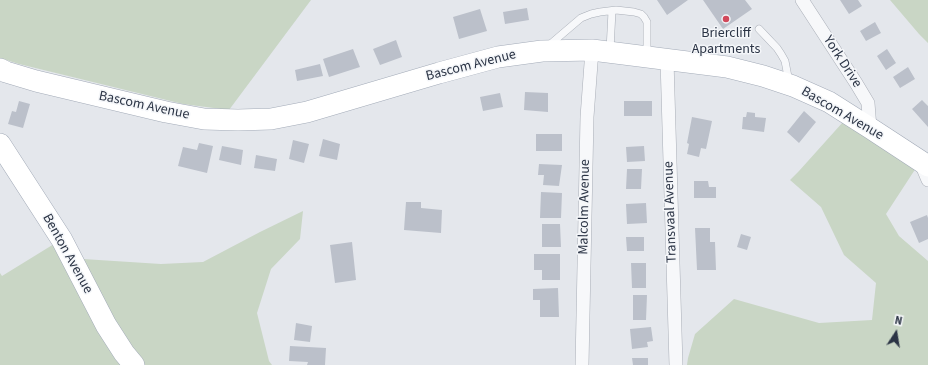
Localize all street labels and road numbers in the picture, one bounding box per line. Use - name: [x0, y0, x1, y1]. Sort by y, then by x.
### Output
- street label: York Drive: [819, 33, 865, 91]
- street label: Bascom Avenue: [424, 47, 518, 85]
- street label: Bascom Avenue: [798, 84, 886, 144]
- street label: Bascom Avenue: [97, 88, 191, 124]
- street label: Malcolm Avenue: [576, 159, 594, 255]
- street label: Transvaal Avenue: [661, 161, 681, 263]
- street label: Benton Avenue: [38, 211, 96, 297]

